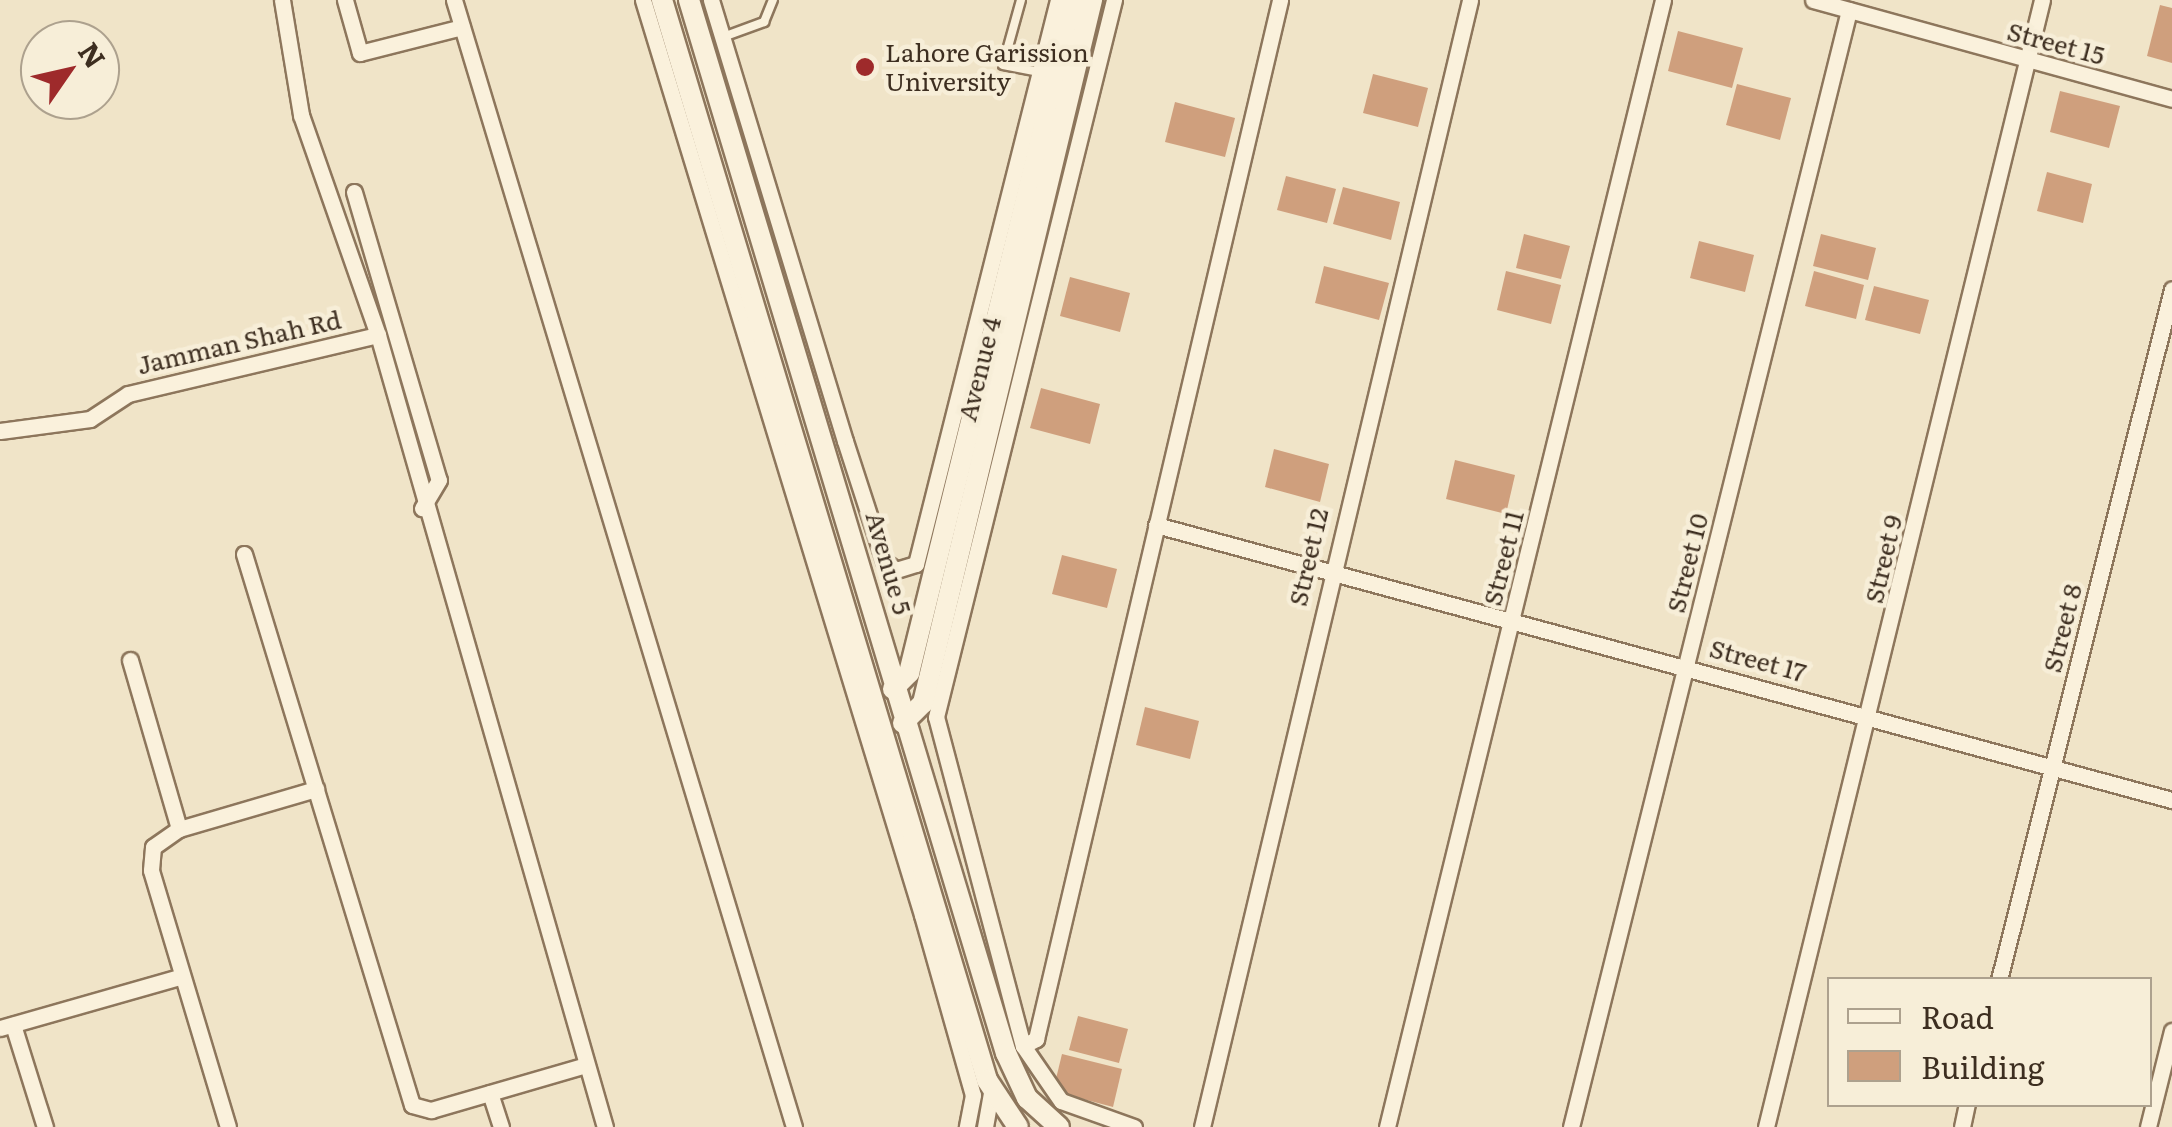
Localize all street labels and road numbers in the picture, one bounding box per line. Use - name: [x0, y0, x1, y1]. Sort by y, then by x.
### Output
- street label: Street 15: [2004, 16, 2108, 70]
- street label: Jamman Shah Rd: [134, 304, 344, 380]
- street label: Avenue 4: [952, 314, 1006, 424]
- street label: Street 12: [1282, 505, 1334, 609]
- street label: Street 11: [1477, 507, 1529, 609]
- street label: Avenue 5: [860, 508, 918, 618]
- street label: Street 10: [1660, 510, 1714, 616]
- street label: Street 9: [1858, 512, 1908, 606]
- street label: Street 8: [2037, 581, 2087, 675]
- street label: Street 17: [1706, 633, 1810, 687]

